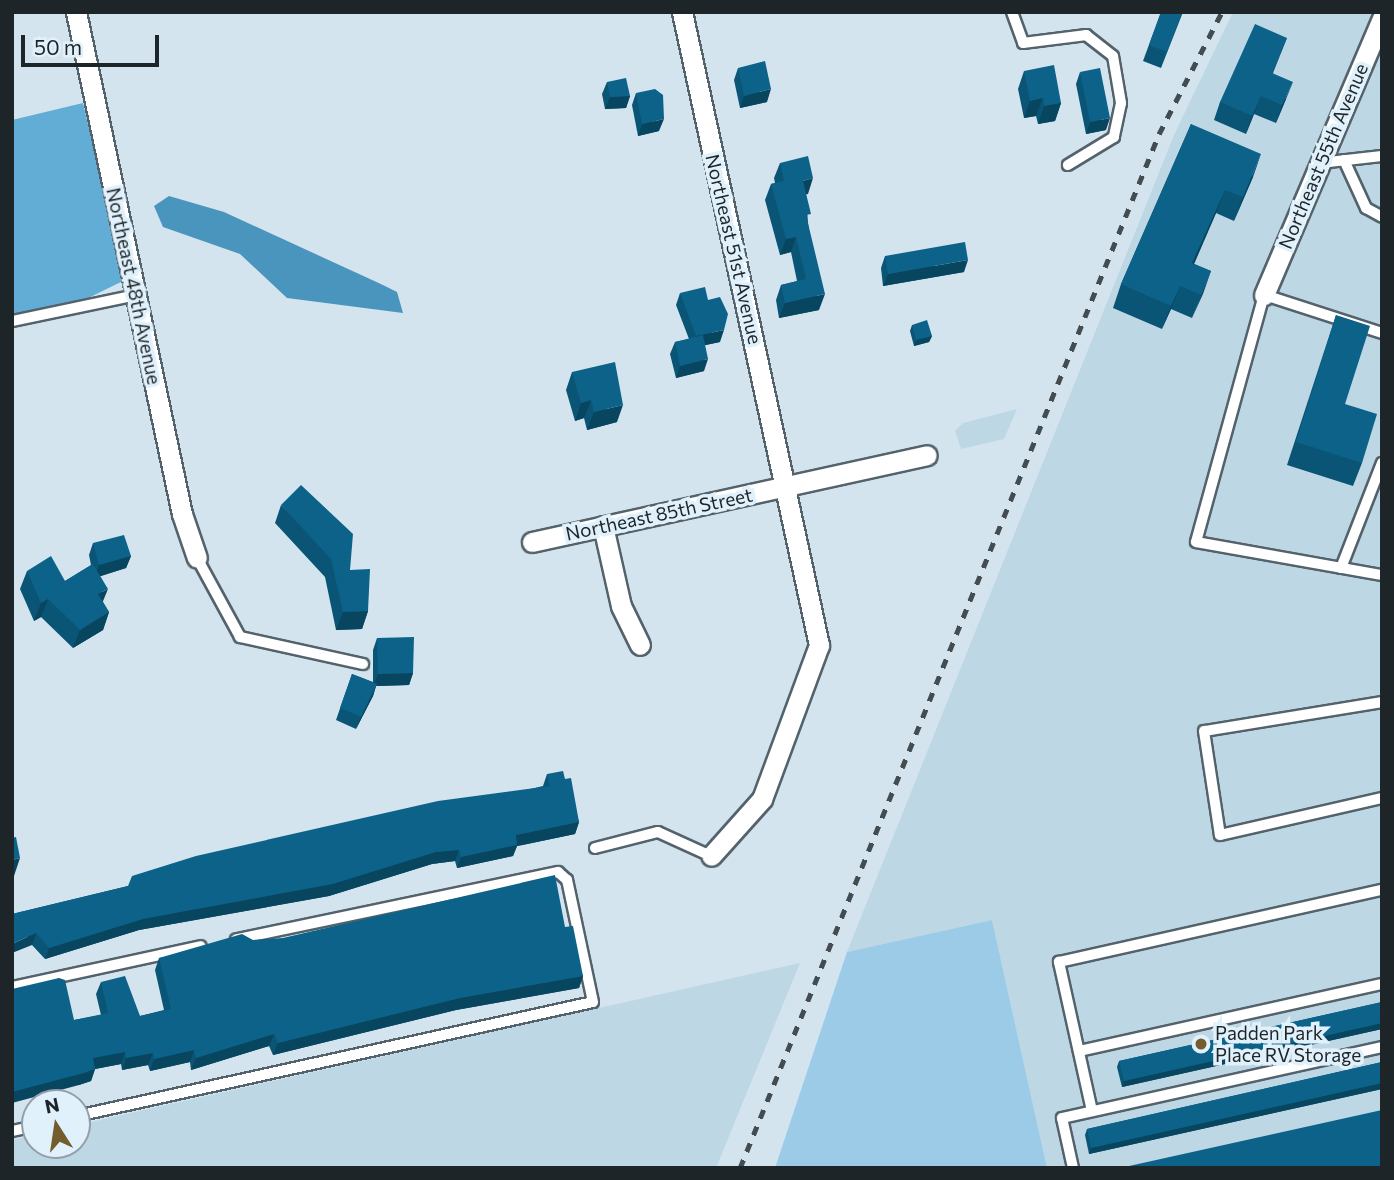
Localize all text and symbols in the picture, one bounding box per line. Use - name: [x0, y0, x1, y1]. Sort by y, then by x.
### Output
- scale bar: [24, 21, 163, 65]
- text: 50 m: [34, 34, 82, 59]
- street label: Northeast 55th Avenue: [1274, 60, 1372, 252]
- street label: Northeast 51st Avenue: [701, 152, 767, 346]
- street label: Northeast 48th Avenue: [102, 186, 166, 386]
- street label: Northeast 85th Street: [564, 483, 754, 545]
- place label: Padden Park Place RV Storage: [1215, 1022, 1361, 1066]
- marker: Padden Park Place RV Storage: [1193, 1036, 1209, 1052]
- north arrow: [21, 1089, 91, 1159]
- text: N: [43, 1092, 61, 1118]

